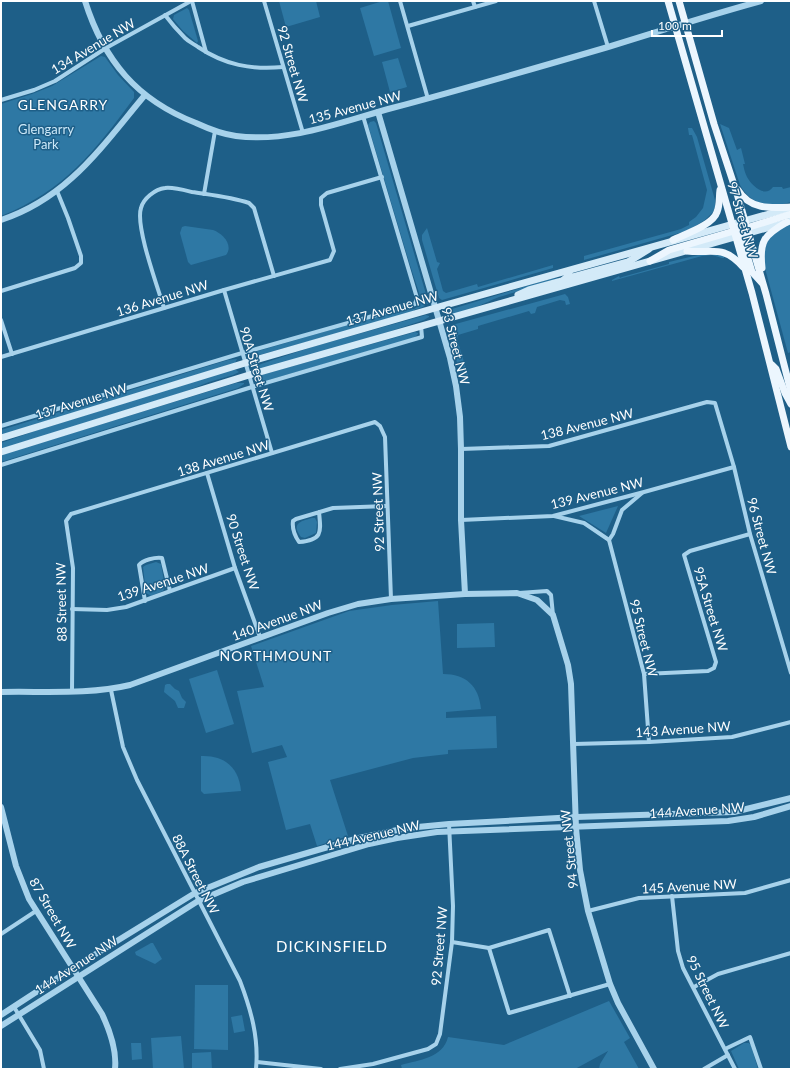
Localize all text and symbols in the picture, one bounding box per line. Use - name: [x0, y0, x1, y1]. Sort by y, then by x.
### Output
- scale bar: [652, 12, 722, 38]
- street label: 134 Avenue NW: [48, 14, 138, 77]
- text: 100 m: [658, 18, 692, 33]
- street label: 92 Street NW: [274, 24, 312, 105]
- street label: 135 Avenue NW: [307, 87, 404, 127]
- district label: GLENGARRY: [18, 96, 108, 113]
- park label: Glengarry Park: [18, 121, 74, 152]
- street label: 97 Street NW: [724, 180, 762, 261]
- street label: 136 Avenue NW: [114, 276, 210, 320]
- street label: 137 Avenue NW: [344, 287, 441, 329]
- street label: 93 Street NW: [439, 306, 473, 387]
- street label: 90A Street NW: [237, 325, 278, 414]
- street label: 137 Avenue NW: [33, 379, 129, 423]
- street label: 138 Avenue NW: [539, 405, 636, 443]
- street label: 138 Avenue NW: [175, 436, 271, 480]
- street label: 92 Street NW: [369, 472, 387, 552]
- street label: 139 Avenue NW: [549, 474, 646, 512]
- street label: 96 Street NW: [744, 496, 780, 577]
- street label: 90 Street NW: [223, 512, 263, 593]
- street label: 139 Avenue NW: [115, 560, 211, 604]
- street label: 88 Street NW: [52, 562, 70, 642]
- street label: 95A Street NW: [691, 565, 732, 654]
- street label: 140 Avenue NW: [230, 596, 325, 644]
- street label: 95 Street NW: [627, 598, 661, 679]
- district label: NORTHMOUNT: [220, 647, 332, 664]
- street label: 143 Avenue NW: [635, 718, 732, 740]
- street label: 144 Avenue NW: [649, 799, 746, 821]
- street label: 94 Street NW: [557, 808, 581, 889]
- street label: 144 Avenue NW: [325, 816, 422, 854]
- street label: 88A Street NW: [169, 831, 223, 917]
- street label: 87 Street NW: [26, 875, 80, 952]
- street label: 145 Avenue NW: [641, 875, 738, 896]
- street label: 92 Street NW: [428, 905, 450, 986]
- street label: 144 Avenue NW: [32, 932, 121, 998]
- district label: DICKINSFIELD: [276, 937, 388, 955]
- street label: 95 Street NW: [683, 953, 733, 1032]

